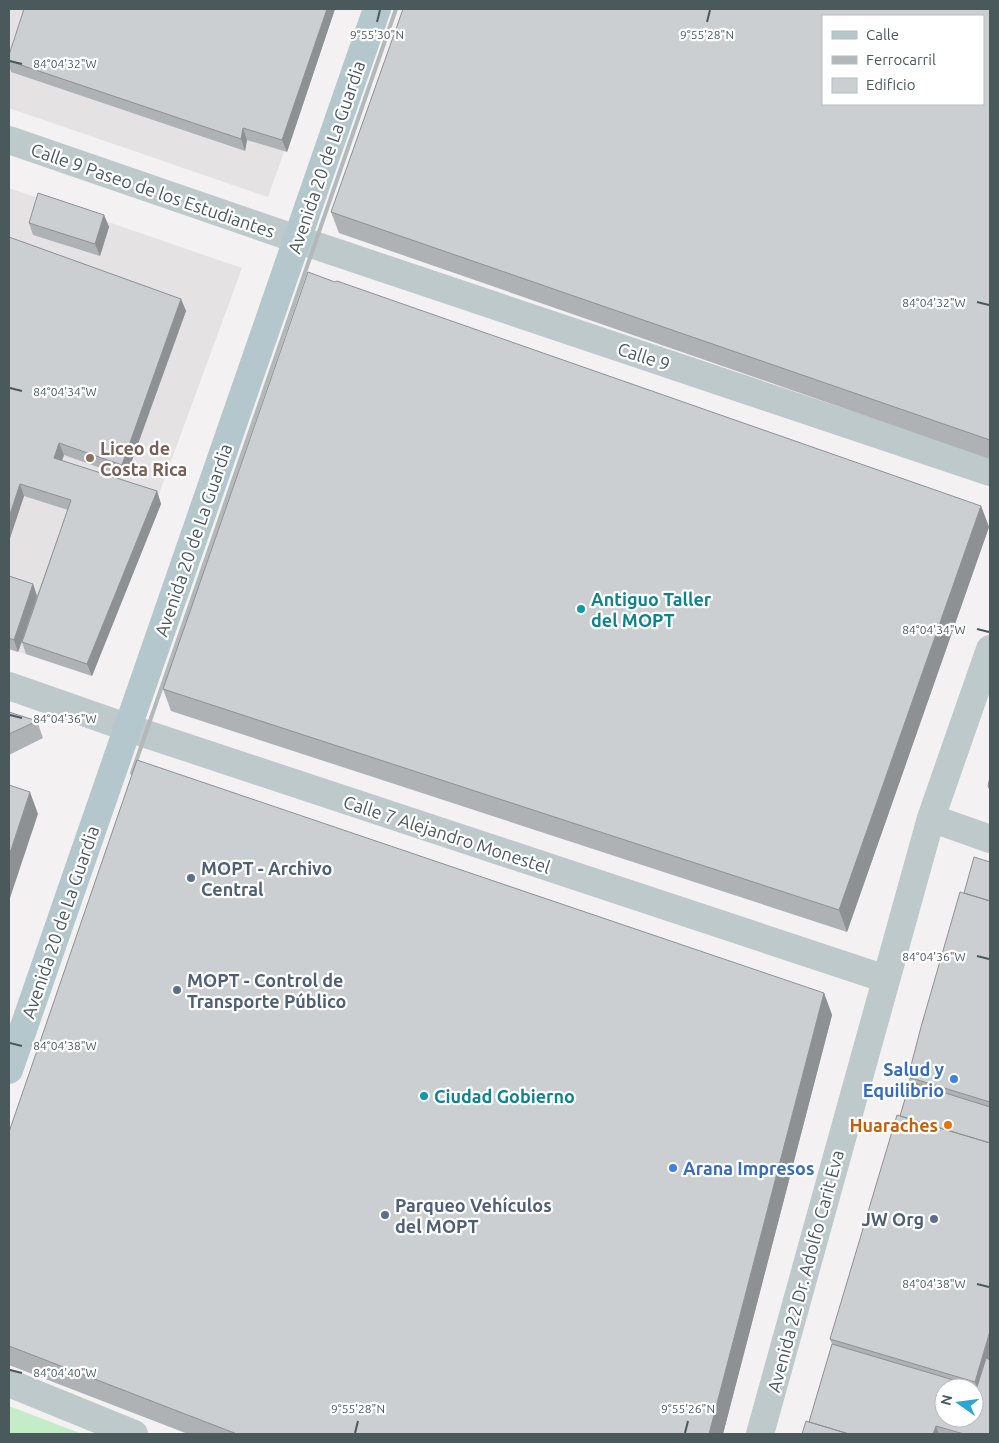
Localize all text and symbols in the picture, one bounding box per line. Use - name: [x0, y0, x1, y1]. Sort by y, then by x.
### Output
- legend: [822, 15, 984, 105]
- text: Calle: [866, 26, 899, 43]
- text: 9°55'30"N: [350, 28, 404, 41]
- text: 9°55'28"N: [680, 28, 734, 41]
- text: Ferrocarril: [866, 51, 936, 68]
- text: 84°04'32"W: [33, 57, 97, 70]
- street label: Avenida 20 de La Guardia: [284, 58, 368, 256]
- text: Edificio: [866, 76, 915, 93]
- street label: Calle 9 Paseo de los Estudiantes: [28, 139, 278, 241]
- text: 84°04'32"W: [902, 296, 966, 309]
- street label: Calle 9: [615, 338, 673, 374]
- text: 84°04'34"W: [33, 385, 97, 398]
- place label: Liceo de Costa Rica: [100, 438, 187, 479]
- street label: Avenida 20 de La Guardia: [151, 441, 235, 639]
- marker: Liceo de Costa Rica: [84, 452, 96, 464]
- place label: Antiguo Taller del MOPT: [591, 589, 712, 630]
- marker: Antiguo Taller del MOPT: [575, 603, 587, 615]
- text: 84°04'34"W: [902, 623, 966, 636]
- text: 84°04'36"W: [33, 712, 97, 725]
- street label: Calle 7 Alejandro Monestel: [341, 791, 553, 877]
- street label: Avenida 20 de La Guardia: [18, 823, 102, 1021]
- place label: MOPT - Archivo Central: [201, 858, 332, 899]
- marker: MOPT - Archivo Central: [185, 872, 197, 884]
- text: 84°04'36"W: [902, 950, 966, 963]
- place label: MOPT - Control de Transporte Público: [187, 970, 346, 1011]
- marker: MOPT - Control de Transporte Público: [171, 984, 183, 996]
- text: 84°04'38"W: [33, 1039, 97, 1052]
- place label: Salud y Equilibrio: [863, 1059, 944, 1100]
- marker: Salud y Equilibrio: [948, 1073, 960, 1085]
- place label: Ciudad Gobierno: [434, 1086, 575, 1106]
- marker: Ciudad Gobierno: [418, 1090, 430, 1102]
- place label: Huaraches: [849, 1115, 938, 1135]
- marker: Huaraches: [942, 1119, 954, 1131]
- street label: Avenida 22 Dr. Adolfo Carit Eva: [763, 1148, 847, 1394]
- place label: Arana Impresos: [683, 1158, 814, 1178]
- marker: Arana Impresos: [667, 1162, 679, 1174]
- place label: Parqueo Vehículos del MOPT: [395, 1195, 552, 1236]
- marker: Parqueo Vehículos del MOPT: [379, 1209, 391, 1221]
- place label: JW Org: [861, 1209, 924, 1229]
- marker: JW Org: [928, 1213, 940, 1225]
- text: 84°04'38"W: [902, 1277, 966, 1290]
- text: 84°04'40"W: [33, 1366, 97, 1379]
- north arrow: [934, 1378, 984, 1428]
- text: N: [937, 1393, 955, 1407]
- text: 9°55'28"N: [331, 1402, 385, 1415]
- text: 9°55'26"N: [661, 1402, 715, 1415]

